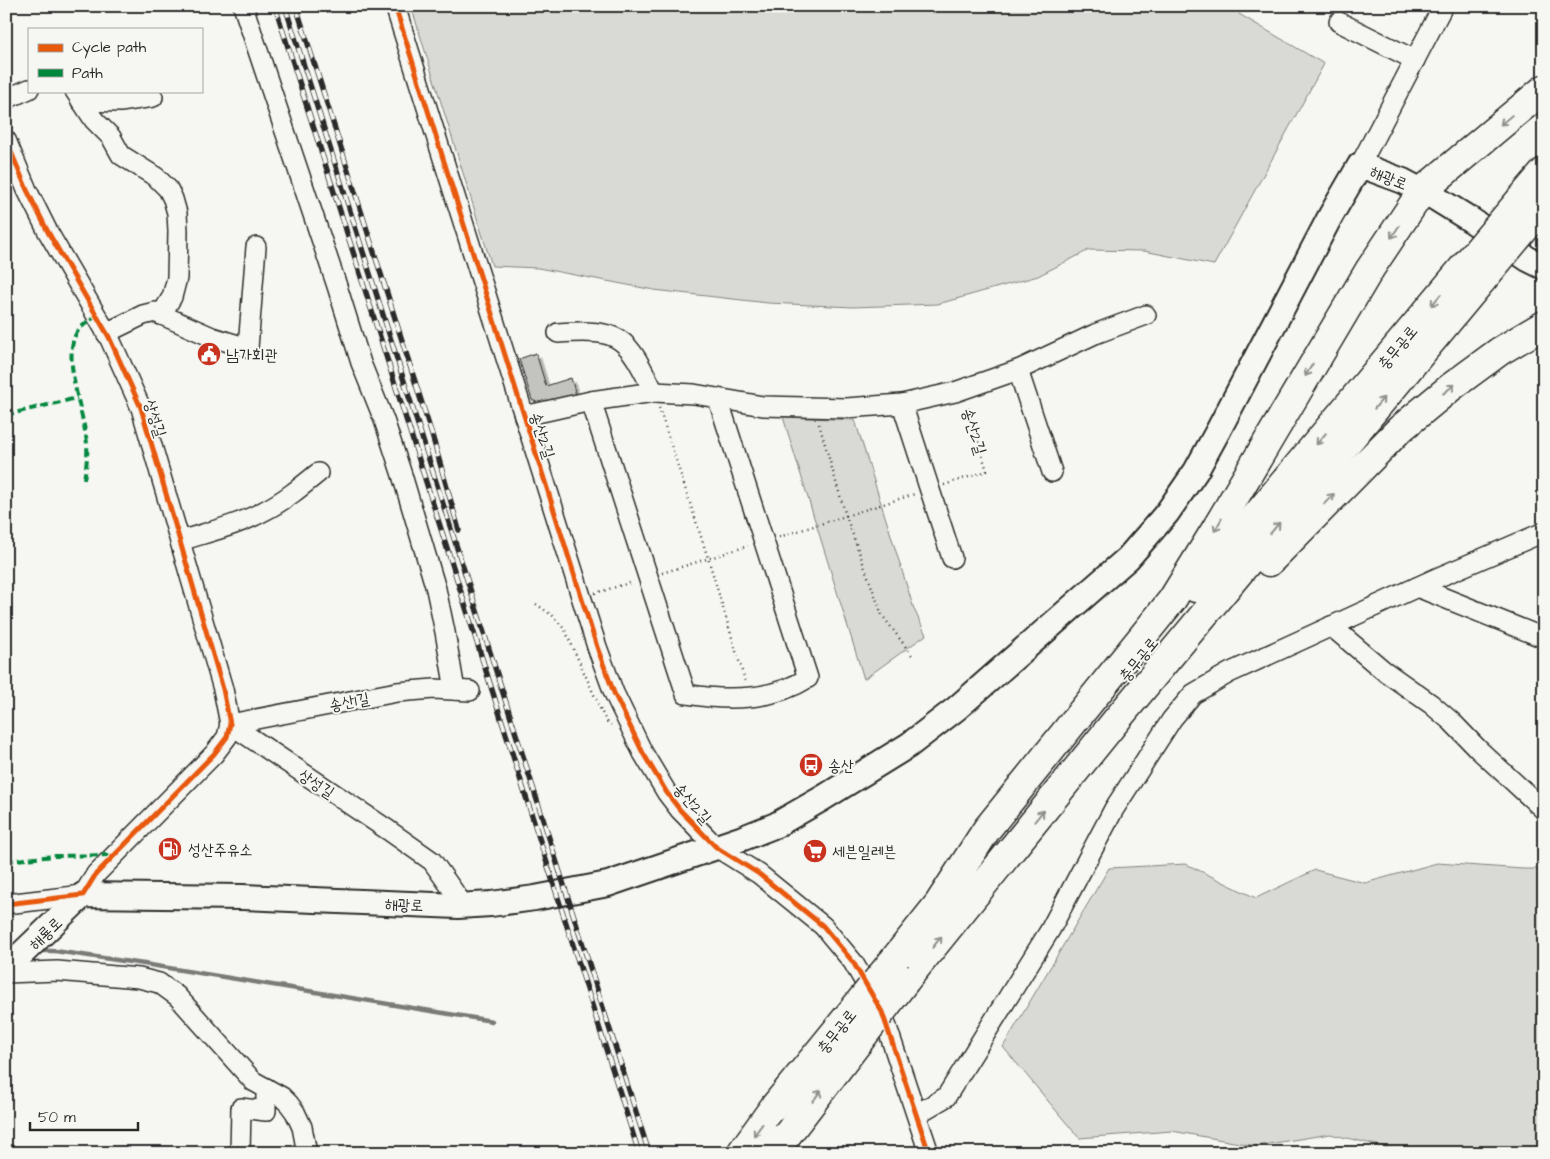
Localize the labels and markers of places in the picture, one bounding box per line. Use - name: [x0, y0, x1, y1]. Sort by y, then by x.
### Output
- public building icon: 남가회관: [196, 341, 222, 367]
- place label: 남가회관: [226, 344, 278, 366]
- bus stop icon: 송산: [798, 752, 824, 778]
- place label: 송산: [828, 755, 854, 777]
- fuel station icon: 성산주유소: [157, 836, 183, 862]
- supermarket icon: 세븐일레븐: [802, 838, 828, 864]
- place label: 성산주유소: [188, 839, 252, 861]
- place label: 세븐일레븐: [832, 841, 896, 863]

